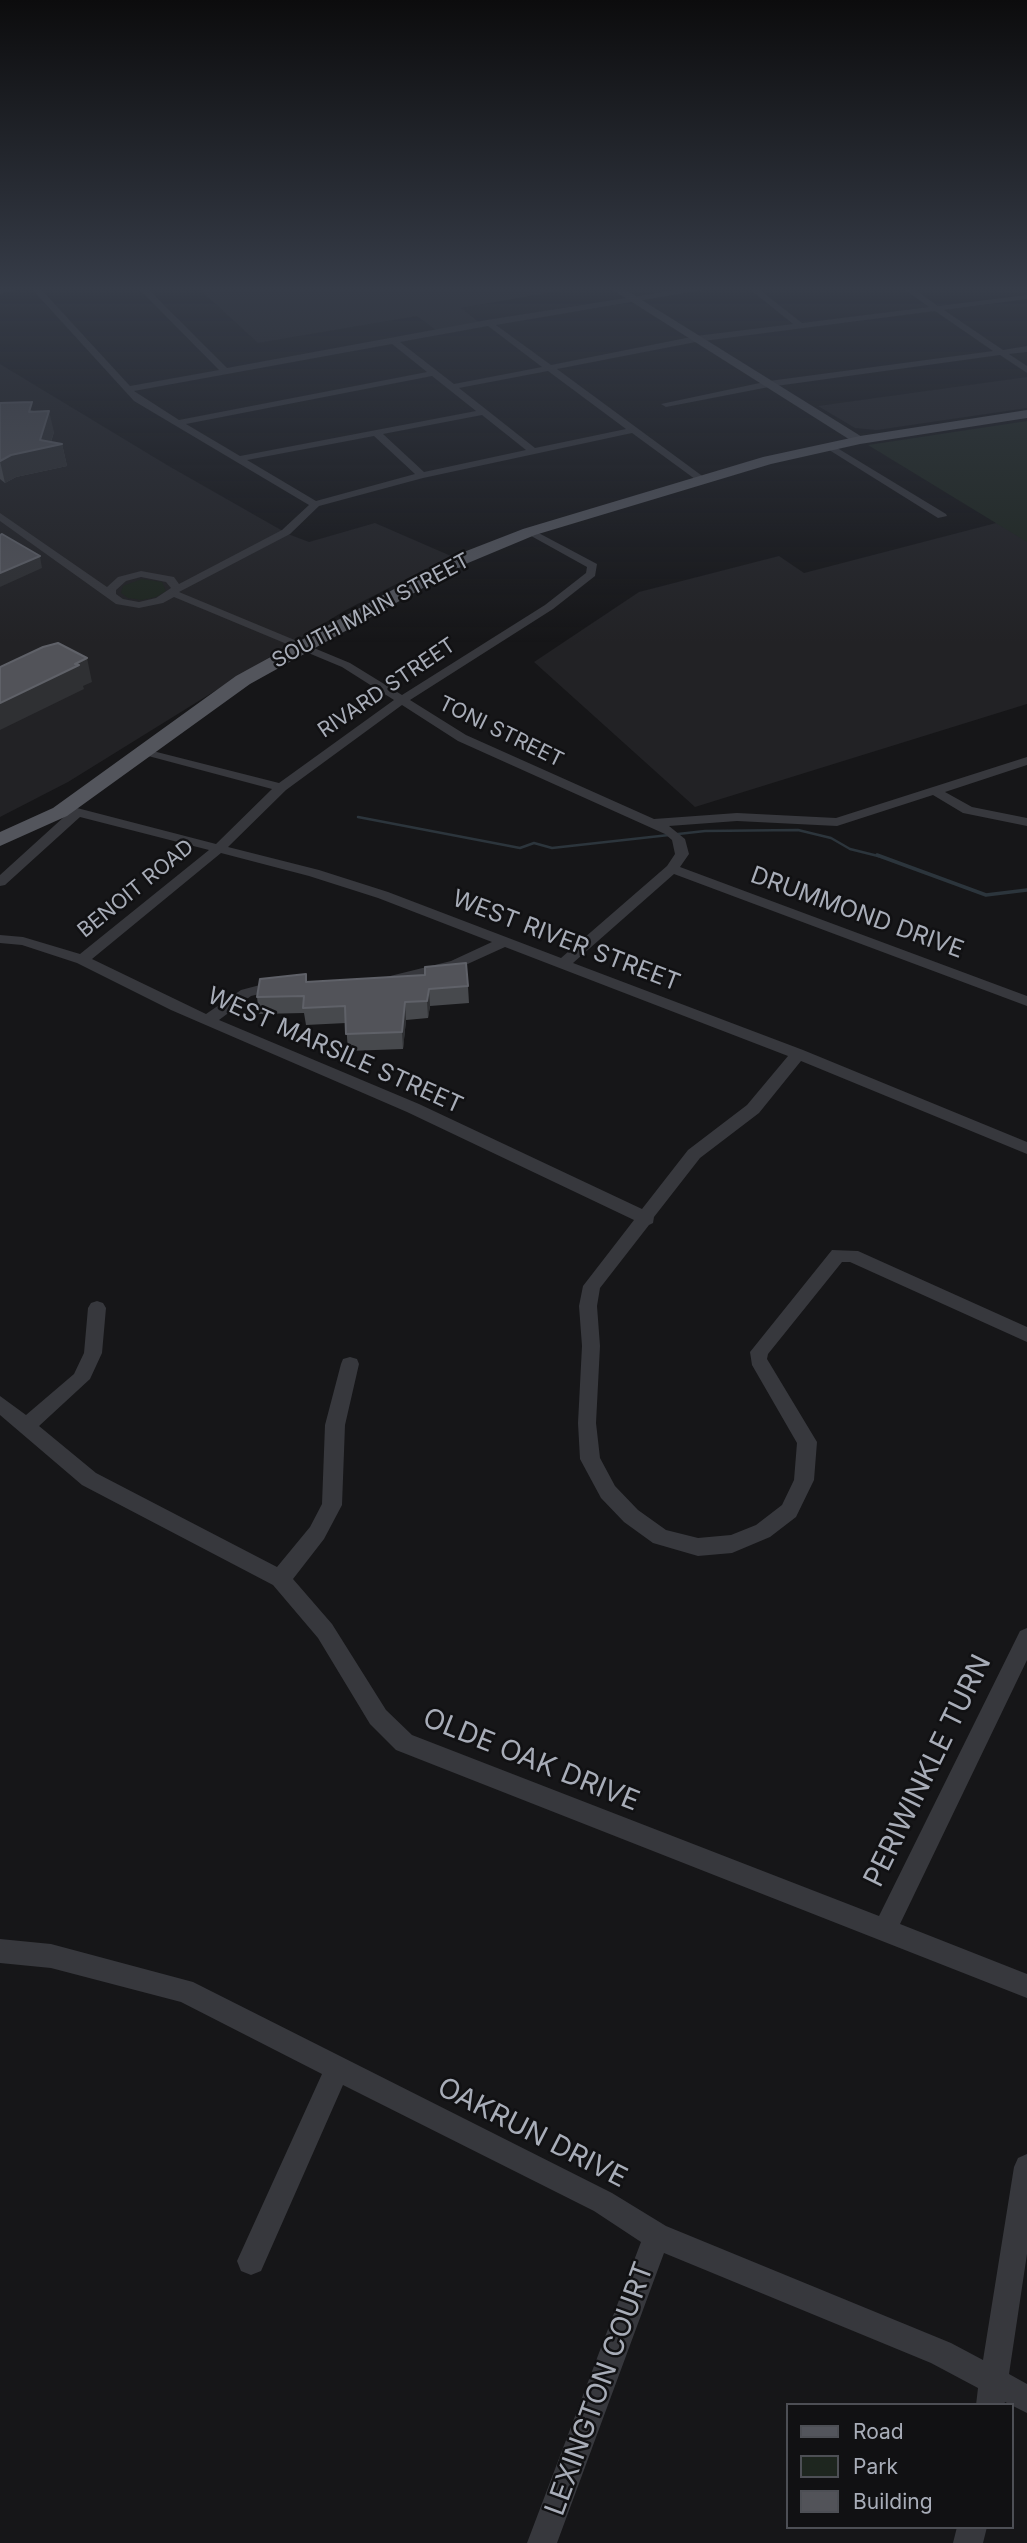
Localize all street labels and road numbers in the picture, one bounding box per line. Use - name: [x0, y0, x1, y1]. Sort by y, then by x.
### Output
- street label: SOUTH MAIN STREET: [268, 548, 474, 674]
- street label: RIVARD STREET: [313, 633, 461, 743]
- street label: TONI STREET: [434, 691, 568, 773]
- street label: BENOIT ROAD: [73, 835, 199, 943]
- street label: DRUMMOND DRIVE: [747, 861, 967, 965]
- street label: WEST RIVER STREET: [448, 884, 684, 998]
- street label: WEST MARSILE STREET: [203, 982, 467, 1120]
- street label: PERIWINKLE TURN: [857, 1650, 999, 1892]
- street label: OLDE OAK DRIVE: [418, 1701, 644, 1819]
- street label: OAKRUN DRIVE: [432, 2071, 632, 2195]
- street label: LEXINGTON COURT: [539, 2258, 661, 2520]

